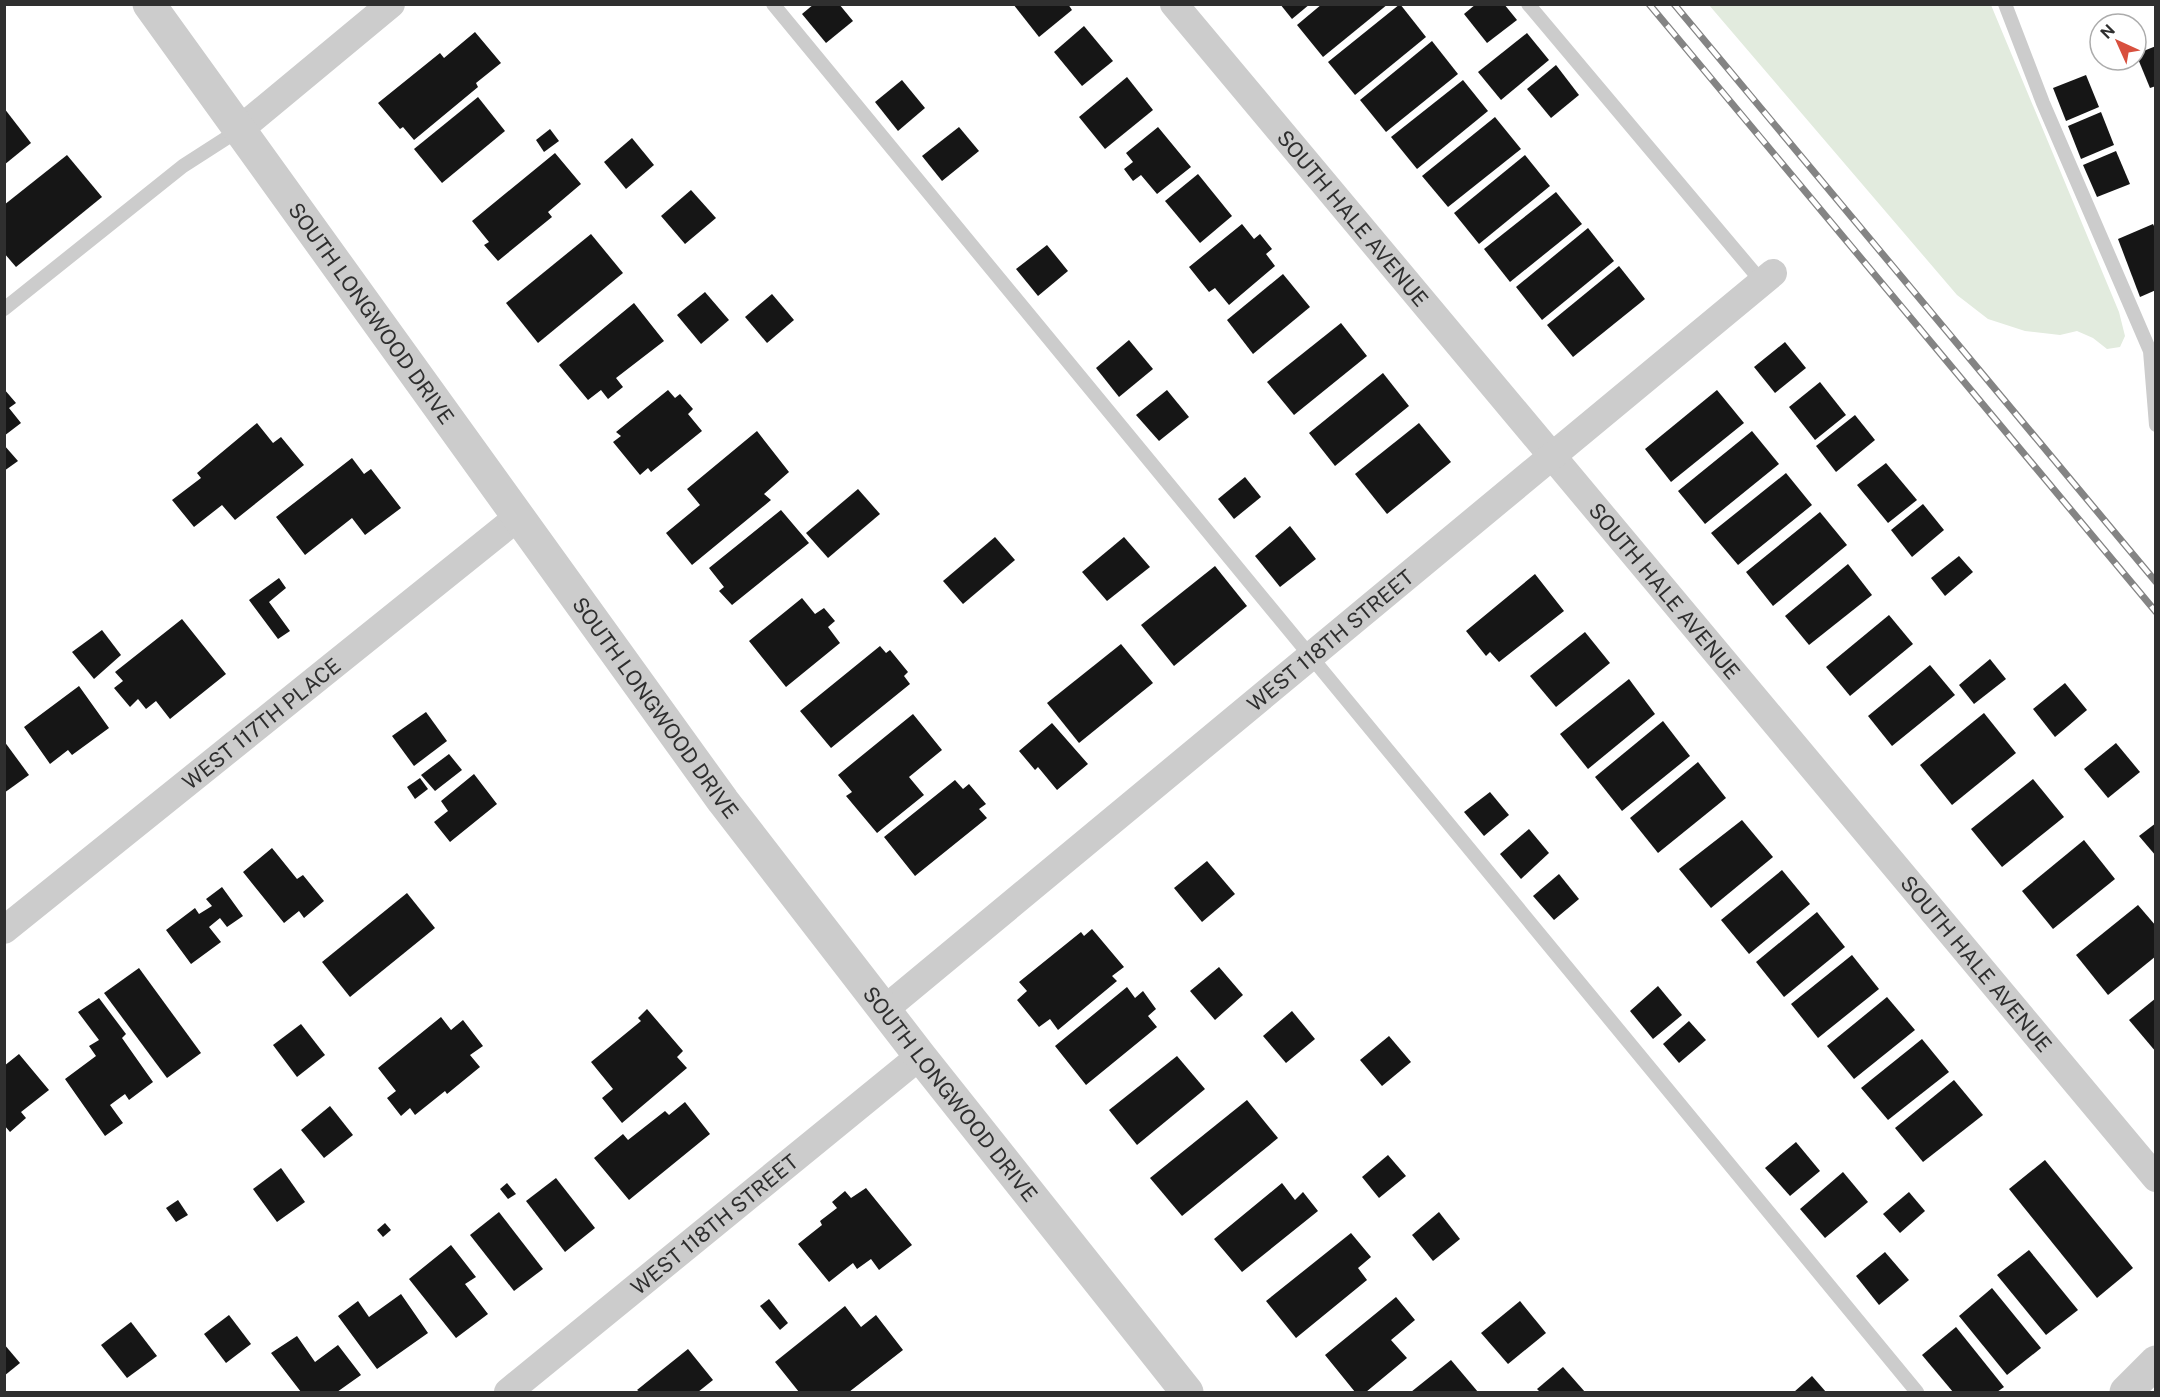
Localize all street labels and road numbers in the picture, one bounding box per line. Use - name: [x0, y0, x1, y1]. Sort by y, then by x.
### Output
- street label: SOUTH HALE AVENUE: [1272, 125, 1434, 311]
- street label: SOUTH LONGWOOD DRIVE: [284, 198, 460, 429]
- street label: SOUTH HALE AVENUE: [1584, 498, 1746, 684]
- street label: WEST 118TH STREET: [1242, 564, 1418, 716]
- street label: SOUTH LONGWOOD DRIVE: [568, 592, 744, 823]
- street label: WEST 117TH PLACE: [177, 652, 345, 794]
- street label: SOUTH HALE AVENUE: [1896, 870, 2057, 1057]
- street label: SOUTH LONGWOOD DRIVE: [858, 981, 1043, 1206]
- street label: WEST 118TH STREET: [626, 1148, 803, 1299]

